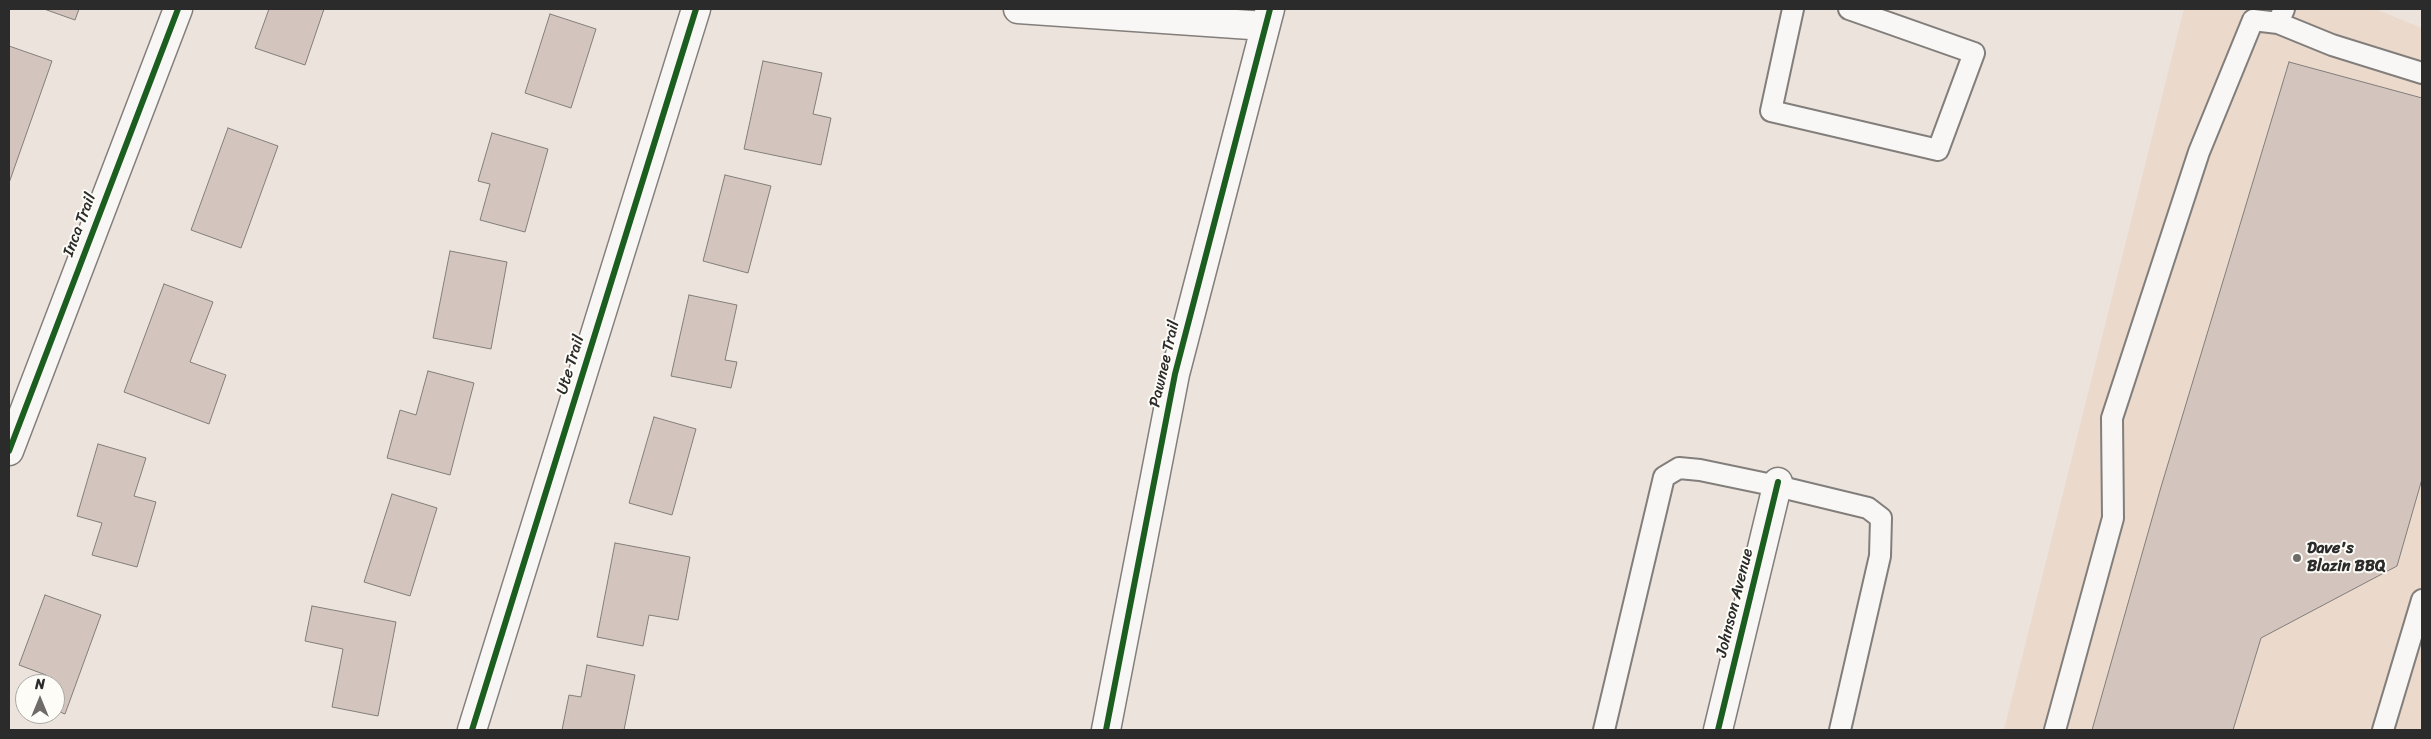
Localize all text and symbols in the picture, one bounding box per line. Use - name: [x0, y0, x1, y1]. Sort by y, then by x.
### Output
- street label: Inca Trail: [59, 191, 101, 259]
- street label: Pawnee Trail: [1146, 319, 1184, 409]
- street label: Ute Trail: [553, 333, 589, 397]
- place label: Dave's Blazin BBQ: [2307, 539, 2385, 577]
- street label: Johnson Avenue: [1712, 547, 1758, 659]
- marker: Dave's Blazin BBQ: [2291, 552, 2303, 564]
- text: N: [35, 672, 45, 697]
- north arrow: [15, 674, 65, 724]

